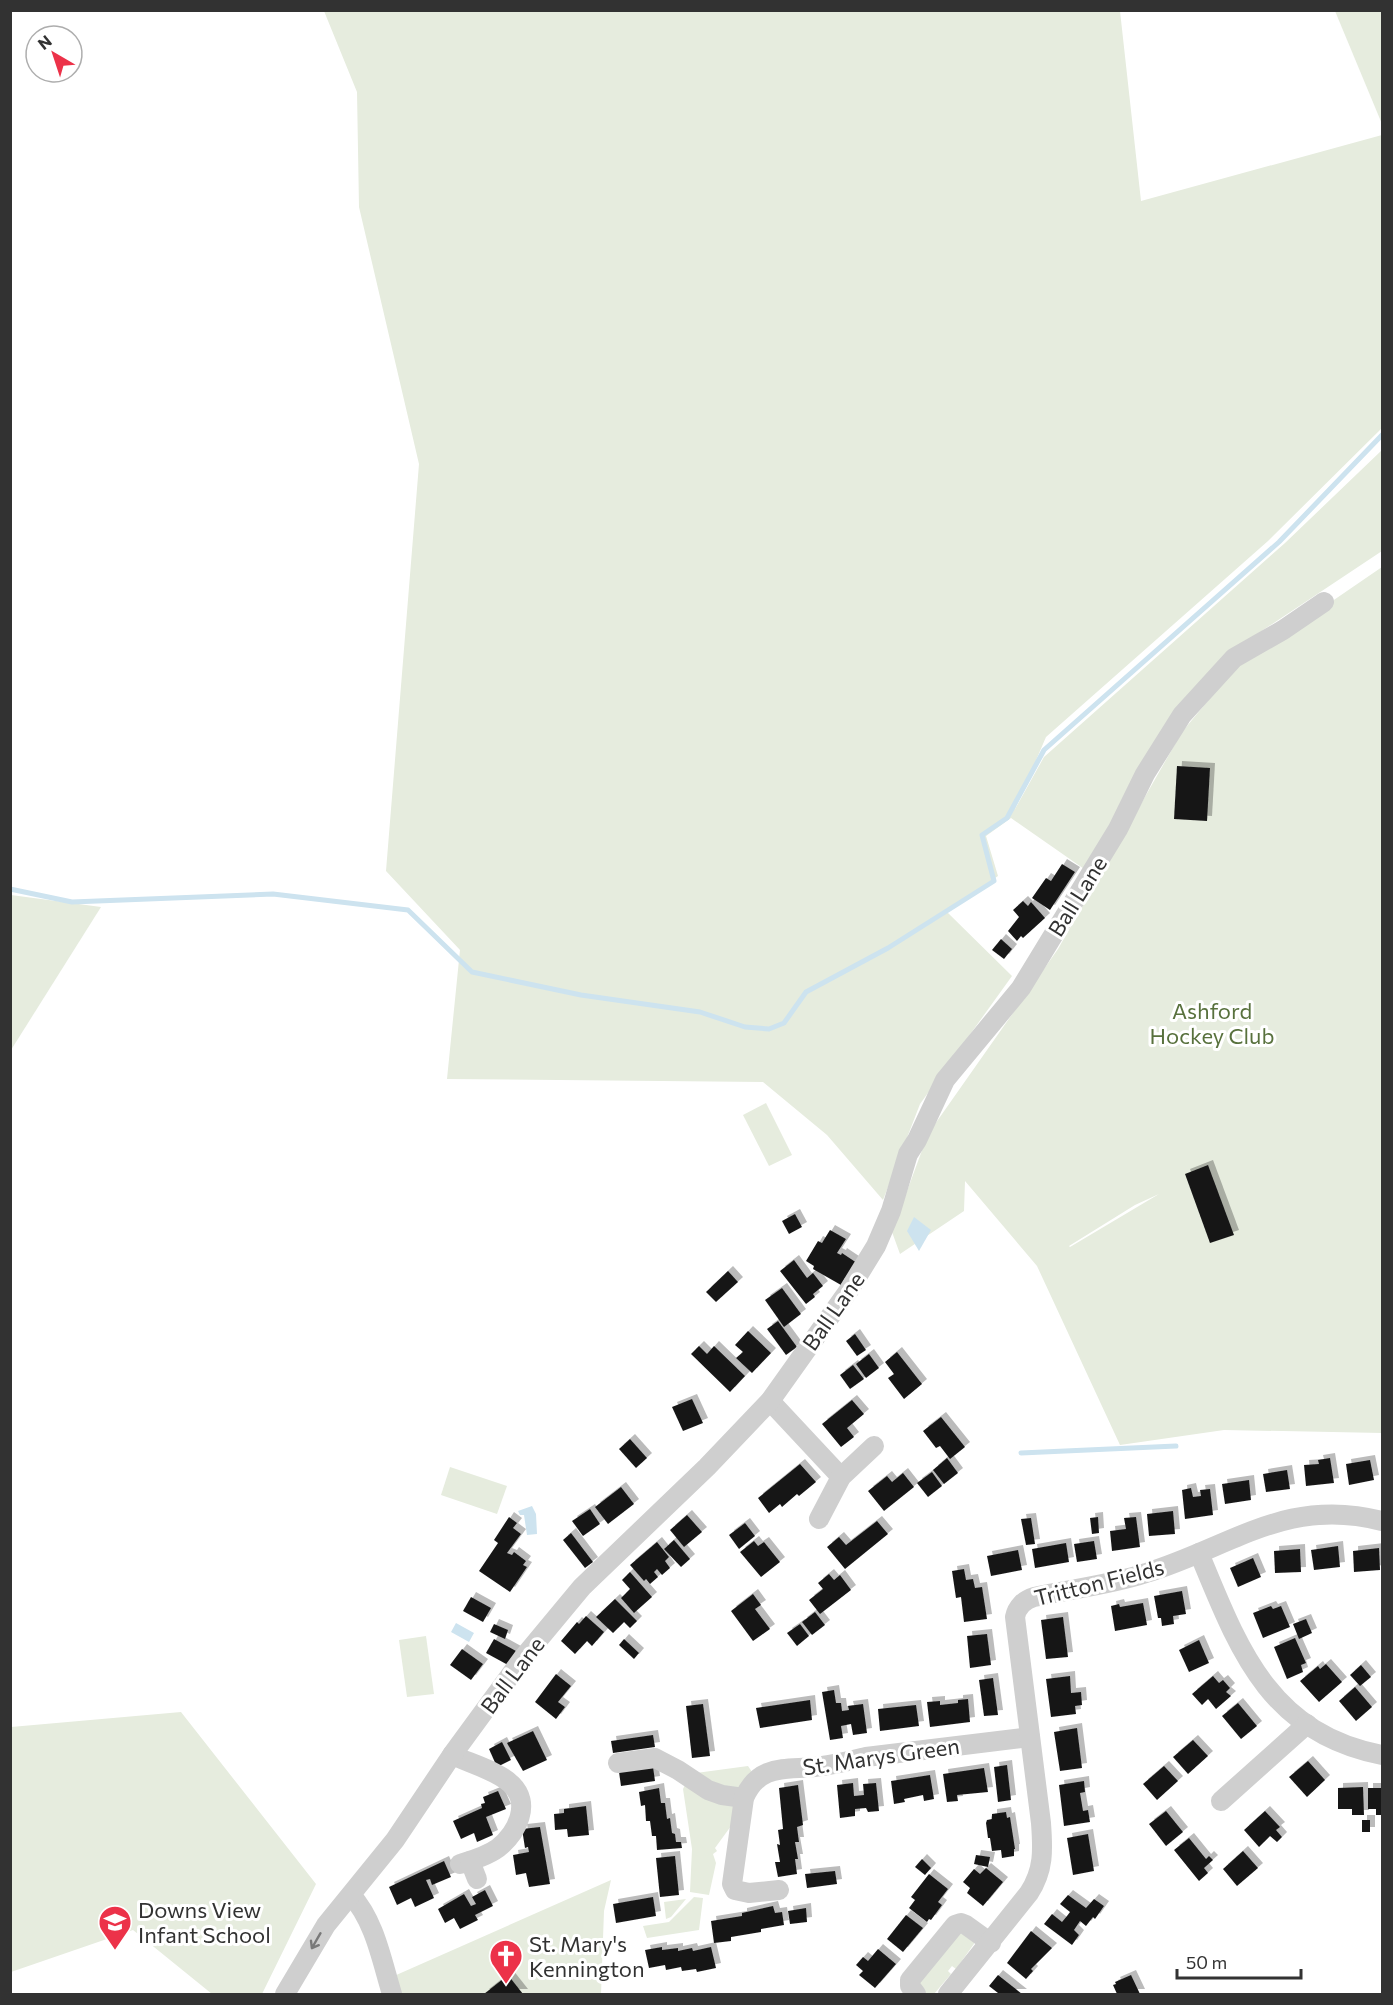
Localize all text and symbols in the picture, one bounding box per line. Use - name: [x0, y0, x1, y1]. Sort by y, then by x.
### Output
- north arrow: [24, 24, 84, 84]
- text: N: [34, 31, 55, 53]
- street label: Ball Lane: [1042, 851, 1112, 941]
- park label: Ashford Hockey Club: [1150, 997, 1274, 1049]
- street label: Ball Lane: [796, 1267, 870, 1355]
- street label: Tritton Fields: [1031, 1553, 1167, 1611]
- street label: Ball Lane: [474, 1631, 550, 1719]
- street label: St. Marys Green: [801, 1732, 961, 1780]
- place label: Downs View Infant School: [138, 1896, 271, 1948]
- school or university icon: Downs View Infant School: [97, 1904, 133, 1951]
- place label: St. Mary's Kennington: [529, 1930, 645, 1982]
- one-way arrow: [309, 1932, 321, 1949]
- church icon: St. Mary's Kennington: [488, 1938, 524, 1985]
- scale bar: [1177, 1942, 1302, 1980]
- text: 50 m: [1186, 1951, 1227, 1973]

